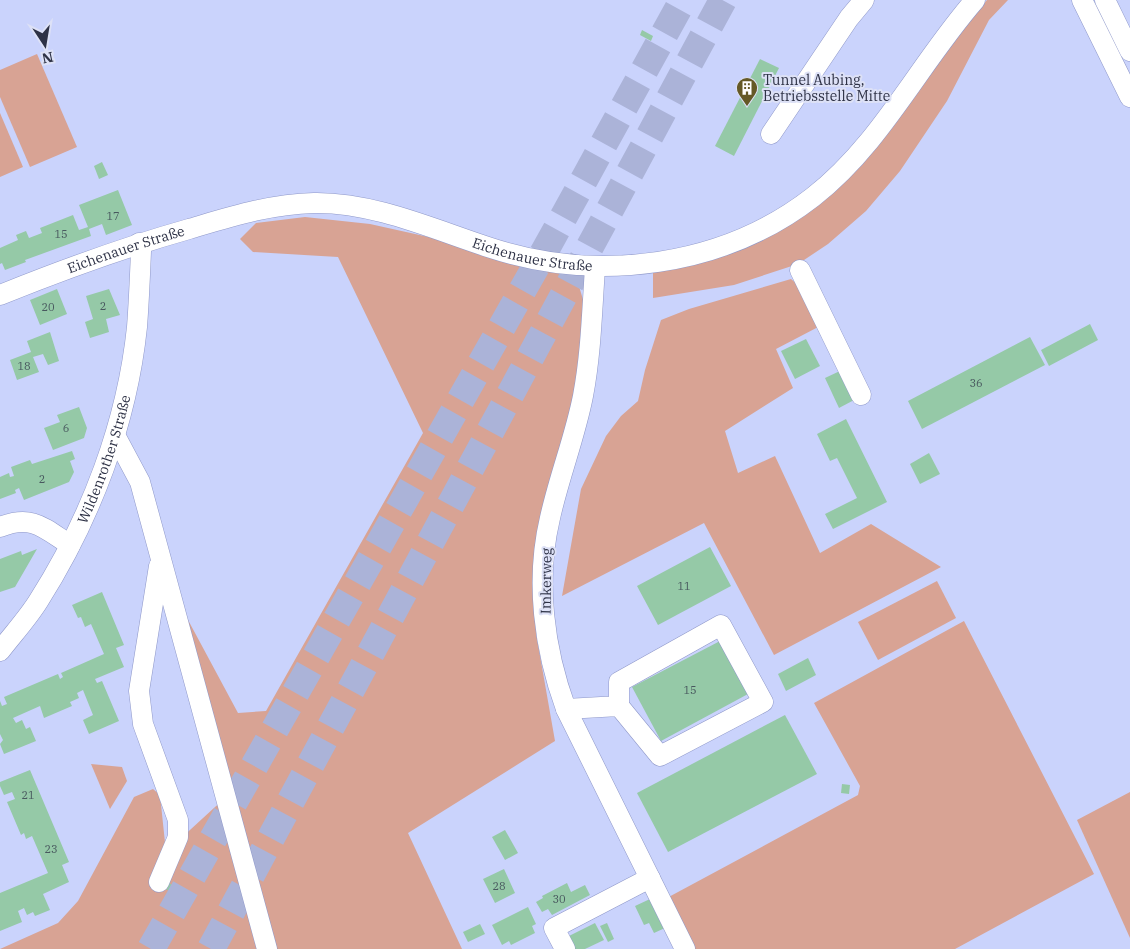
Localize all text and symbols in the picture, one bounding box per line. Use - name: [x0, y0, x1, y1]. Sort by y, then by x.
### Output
- north arrow: [20, 20, 70, 70]
- text: N: [40, 48, 55, 68]
- place label: Tunnel Aubing, Betriebsstelle Mitte: [763, 71, 890, 105]
- building icon: Tunnel Aubing, Betriebsstelle Mitte: [735, 76, 759, 107]
- house number: 17: [106, 209, 120, 223]
- street label: Eichenauer Straße: [65, 222, 187, 277]
- house number: 15: [54, 227, 68, 241]
- street label: Eichenauer Straße: [470, 233, 593, 275]
- house number: 2: [100, 299, 106, 313]
- house number: 20: [41, 300, 55, 314]
- house number: 18: [17, 359, 31, 373]
- house number: 36: [969, 376, 983, 390]
- street label: Wildenrother Straße: [73, 393, 134, 527]
- house number: 6: [63, 421, 69, 435]
- house number: 2: [39, 472, 45, 486]
- street label: Imkerweg: [536, 547, 556, 614]
- house number: 11: [677, 579, 691, 593]
- house number: 15: [683, 683, 697, 697]
- house number: 21: [21, 788, 35, 802]
- house number: 23: [44, 842, 58, 856]
- house number: 28: [492, 879, 506, 893]
- house number: 30: [552, 892, 566, 906]

